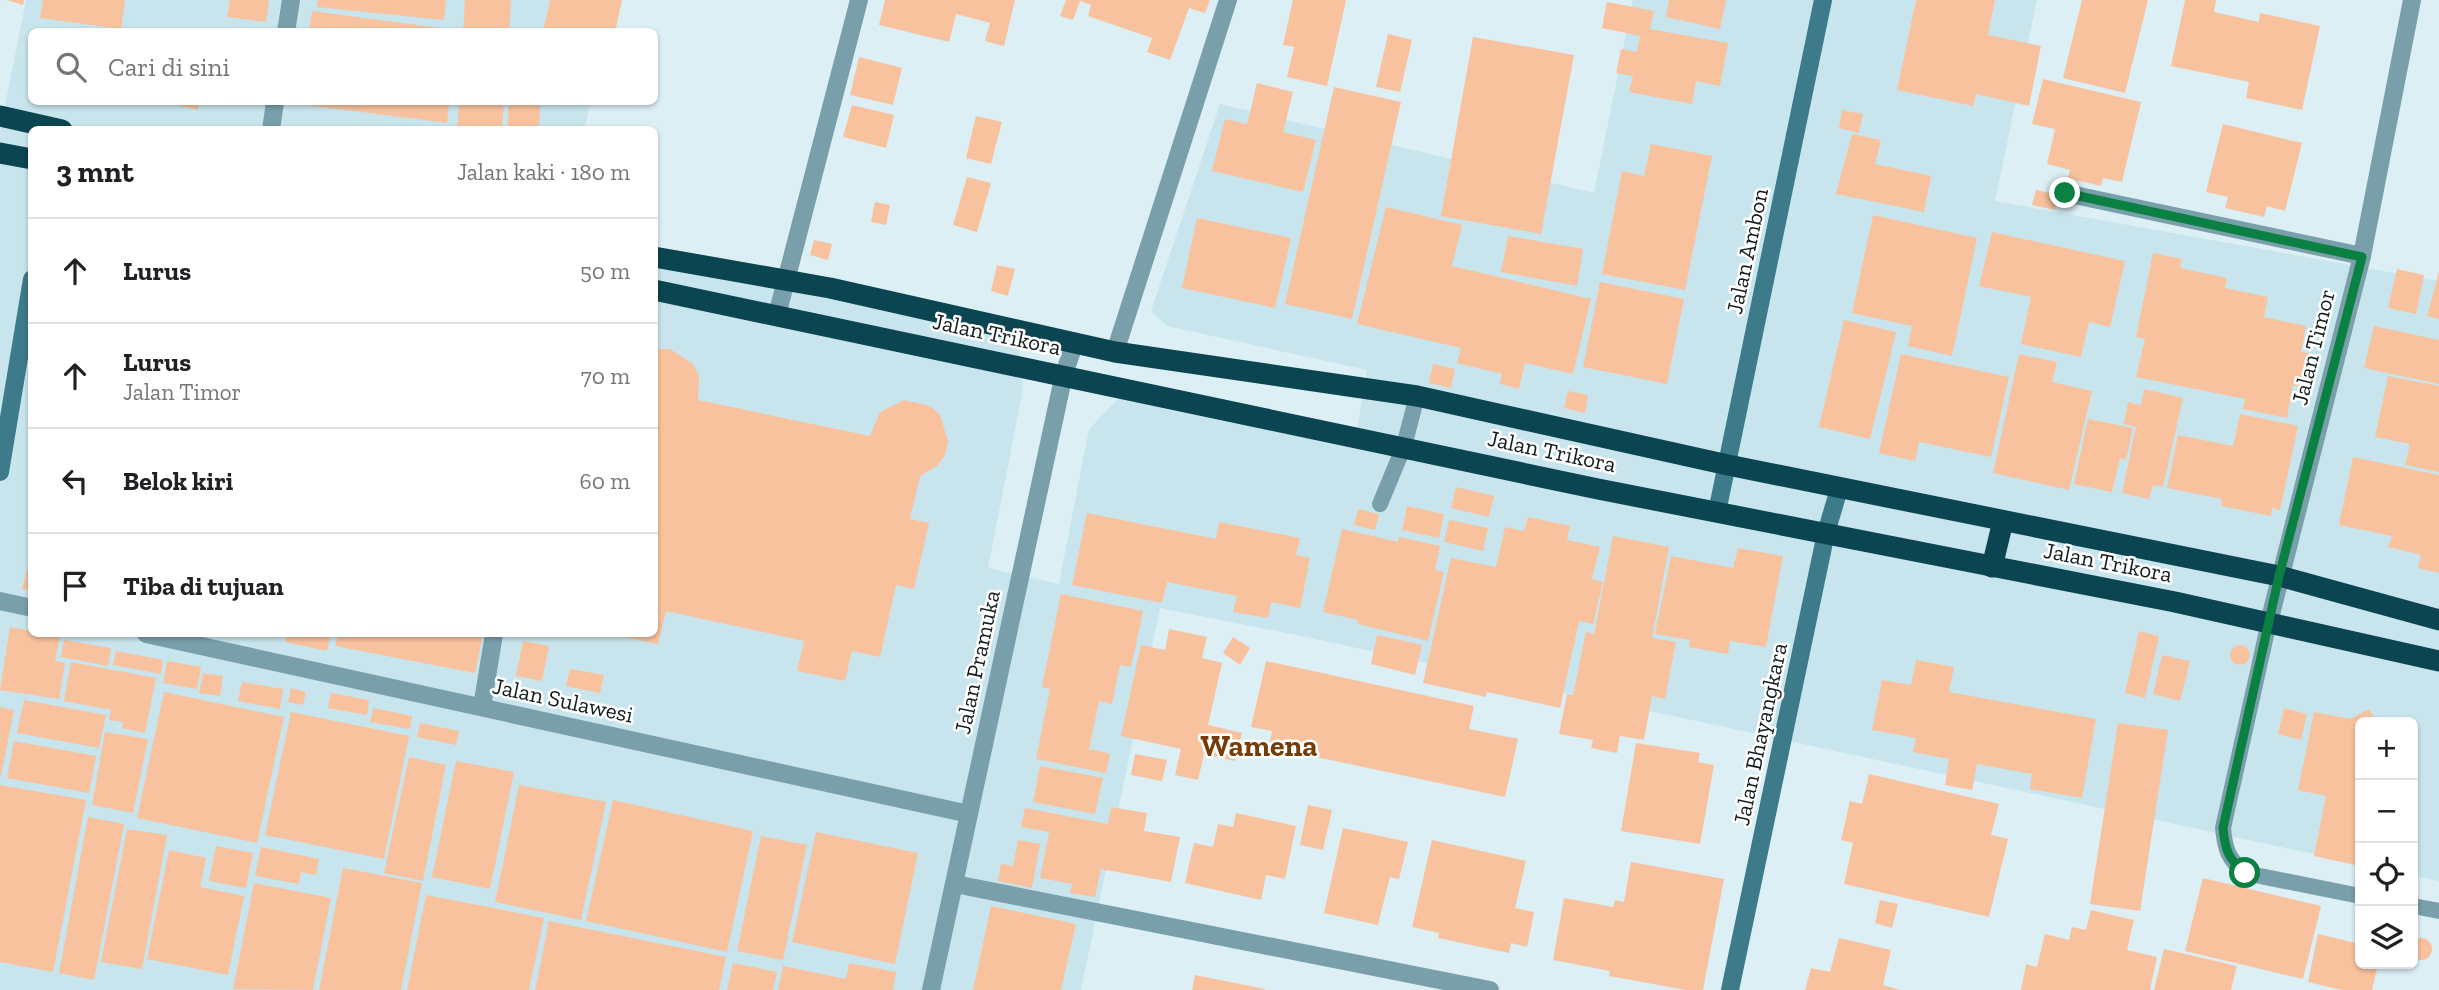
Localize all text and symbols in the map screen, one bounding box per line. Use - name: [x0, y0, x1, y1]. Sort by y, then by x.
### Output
- search box: [28, 28, 658, 105]
- icon: search: [52, 48, 90, 86]
- text: Cari di sini: [108, 51, 230, 83]
- text: 3 mnt: [56, 154, 134, 190]
- text: Jalan kaki · 180 m: [457, 158, 630, 186]
- route end: [2049, 177, 2080, 208]
- street label: Jalan Ambon: [1720, 186, 1774, 316]
- icon: ahead: [56, 252, 94, 290]
- text: Lurus: [123, 255, 191, 287]
- text: 50 m: [580, 257, 630, 285]
- street label: Jalan Timor: [2285, 286, 2341, 408]
- street label: Jalan Trikora: [930, 307, 1064, 361]
- text: Lurus: [123, 346, 191, 378]
- icon: ahead: [56, 357, 94, 395]
- text: 70 m: [581, 362, 630, 390]
- text: Jalan Timor: [123, 378, 241, 406]
- street label: Jalan Trikora: [1485, 424, 1619, 478]
- icon: left: [56, 462, 94, 500]
- text: Belok kiri: [123, 465, 233, 497]
- text: 60 m: [579, 467, 630, 495]
- street label: Jalan Trikora: [2041, 536, 2175, 588]
- icon: arrive: [56, 567, 94, 605]
- text: Tiba di tujuan: [123, 570, 284, 602]
- street label: Jalan Pramuka: [948, 587, 1006, 737]
- street label: Jalan Bhayangkara: [1727, 640, 1793, 828]
- street label: Jalan Sulawesi: [490, 671, 636, 729]
- map controls: [2355, 717, 2418, 969]
- button: +: [2355, 717, 2418, 780]
- district label: Wamena: [1201, 728, 1317, 764]
- button: −: [2355, 780, 2418, 843]
- button: locate: [2355, 843, 2418, 906]
- route start: [2229, 857, 2260, 888]
- button: layers: [2355, 906, 2418, 969]

